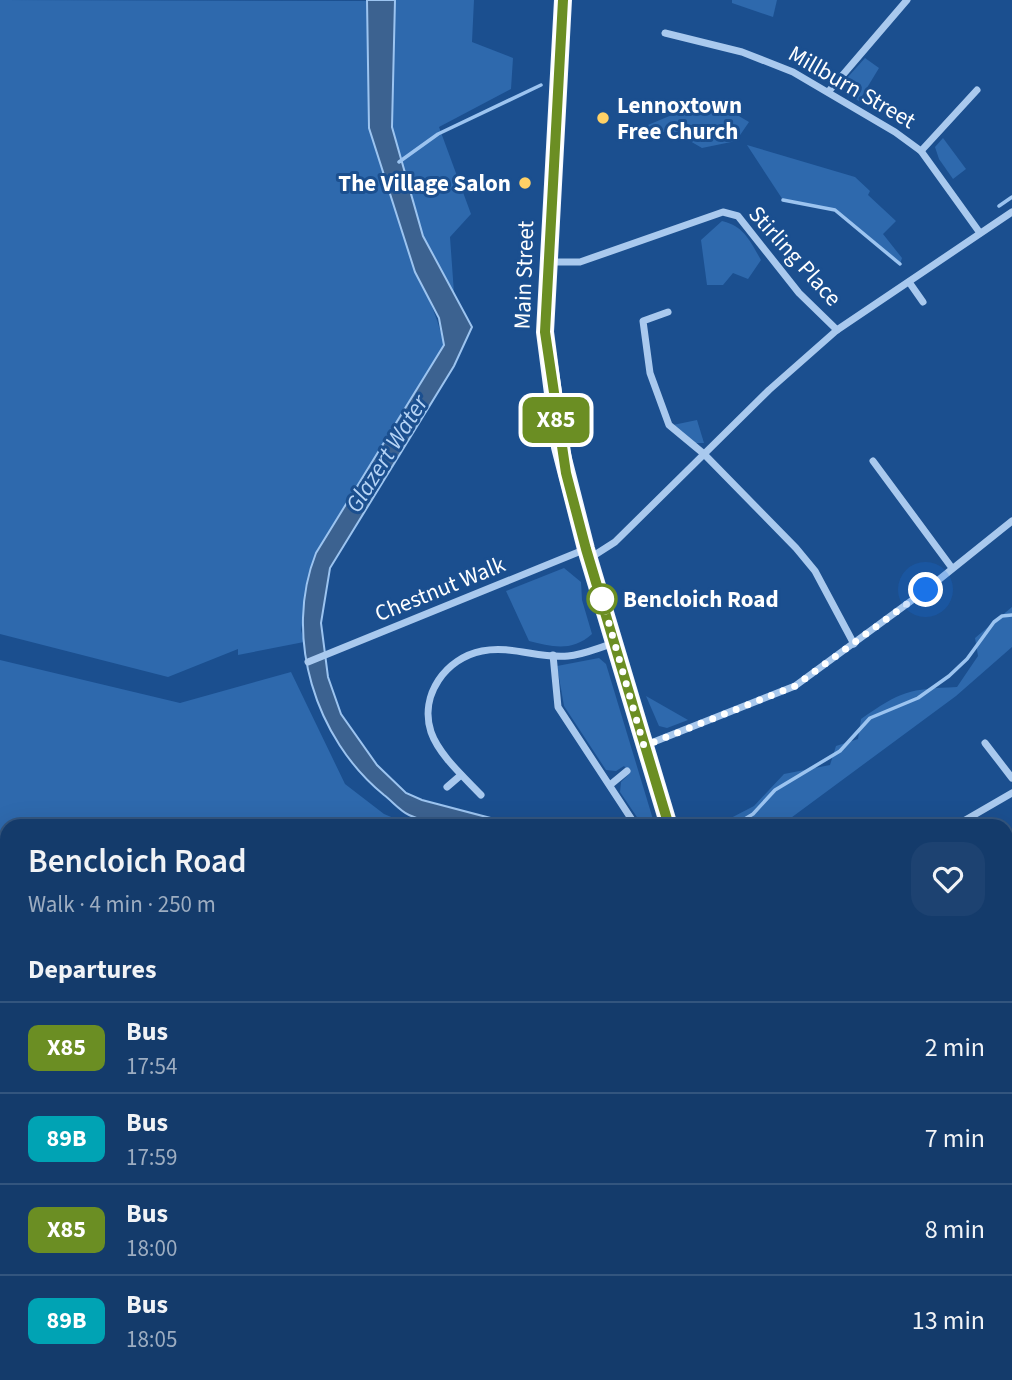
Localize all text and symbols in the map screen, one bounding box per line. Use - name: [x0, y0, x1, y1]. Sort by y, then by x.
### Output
- street label: Millburn Street: [782, 37, 922, 137]
- place label: Lennoxtown Free Church: [617, 89, 742, 148]
- marker: Lennoxtown Free Church: [595, 110, 611, 126]
- place label: The Village Salon: [338, 167, 511, 200]
- marker: The Village Salon: [517, 175, 533, 191]
- street label: Stirling Place: [741, 198, 849, 314]
- street label: Main Street: [506, 220, 542, 330]
- water label: Glazert Water: [337, 387, 438, 520]
- line badge: X85: [516, 397, 596, 443]
- text: X85: [537, 402, 575, 437]
- street label: Chestnut Walk: [370, 548, 511, 630]
- your location: [908, 572, 943, 607]
- place label: Bencloich Road: [623, 583, 779, 616]
- marker: Bencloich Road: [587, 584, 617, 614]
- text: Bencloich Road: [28, 838, 247, 885]
- button: heart: [911, 842, 985, 916]
- text: Walk · 4 min · 250 m: [28, 888, 216, 921]
- text: Departures: [28, 951, 156, 988]
- text: Bus: [126, 1013, 168, 1050]
- text: 2 min: [925, 1029, 985, 1066]
- text: X85: [47, 1030, 86, 1065]
- text: 17:54: [126, 1050, 177, 1083]
- text: Bus: [126, 1104, 168, 1141]
- text: 7 min: [925, 1120, 985, 1157]
- text: 89B: [47, 1121, 86, 1156]
- text: 17:59: [126, 1141, 177, 1174]
- text: Bus: [126, 1195, 168, 1232]
- text: 8 min: [925, 1211, 985, 1248]
- text: X85: [47, 1212, 86, 1247]
- text: 18:00: [126, 1232, 177, 1265]
- text: Bus: [126, 1286, 168, 1323]
- text: 13 min: [912, 1302, 985, 1339]
- text: 89B: [47, 1303, 86, 1338]
- text: 18:05: [126, 1323, 177, 1356]

